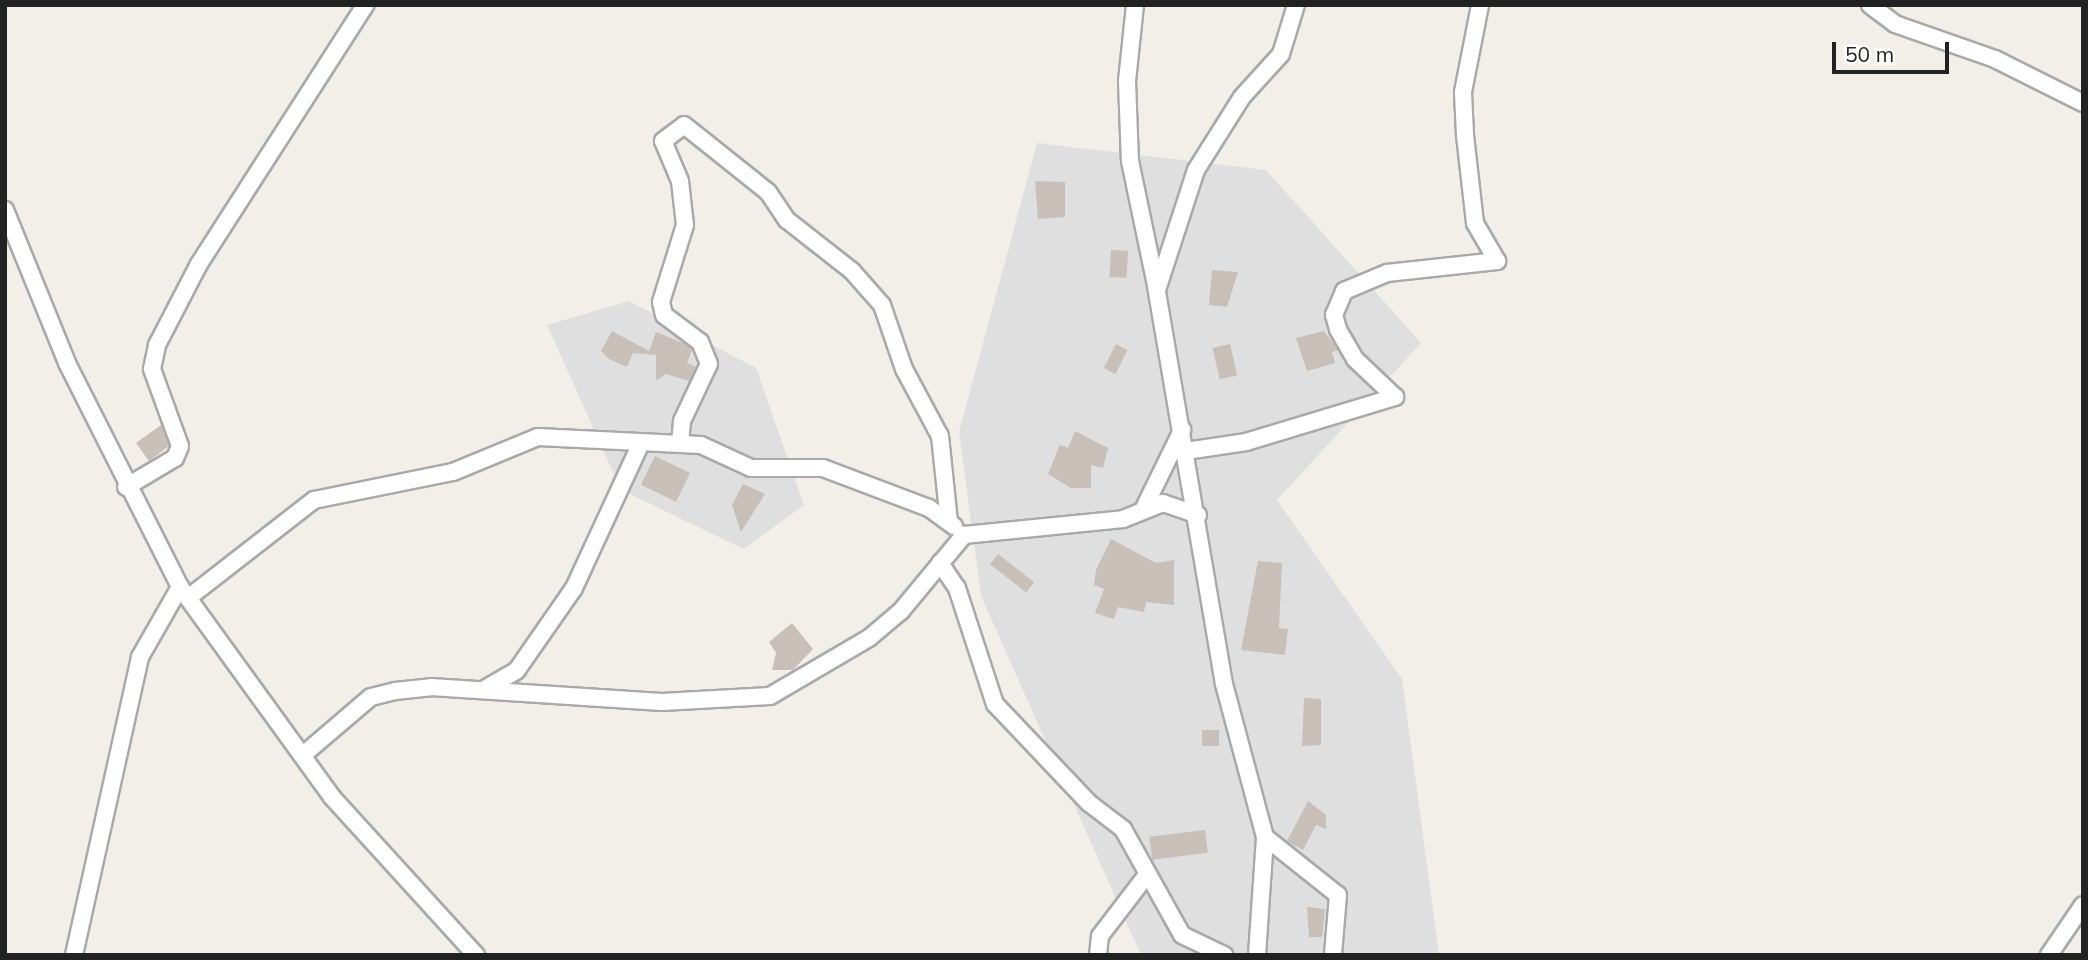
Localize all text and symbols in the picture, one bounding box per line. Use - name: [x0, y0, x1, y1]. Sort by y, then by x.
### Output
- scale bar: [1836, 28, 1953, 72]
- text: 50 m: [1845, 41, 1894, 67]

